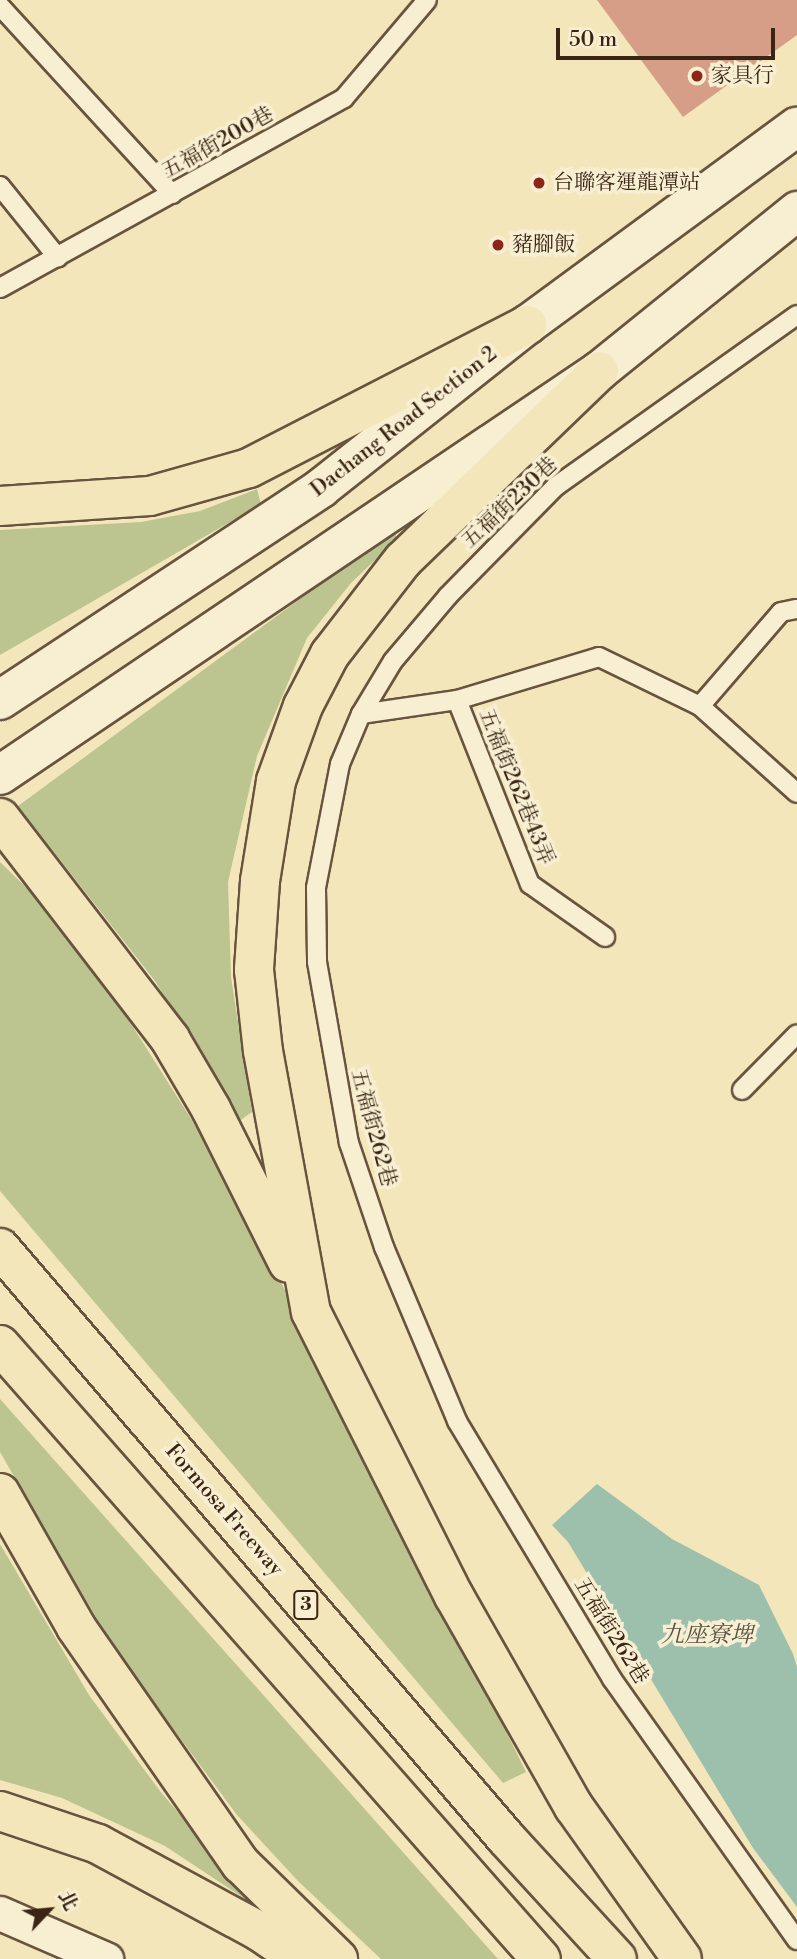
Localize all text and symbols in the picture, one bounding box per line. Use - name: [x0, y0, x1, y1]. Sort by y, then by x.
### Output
- scale bar: [559, 14, 778, 58]
- text: 50 m: [569, 27, 617, 53]
- place label: 家具行: [711, 63, 774, 89]
- marker: 家具行: [689, 68, 705, 84]
- street label: 五福街200巷: [158, 102, 278, 184]
- place label: 台聯客運龍潭站: [553, 170, 700, 196]
- marker: 台聯客運龍潭站: [531, 175, 547, 191]
- place label: 豬腳飯: [512, 232, 575, 258]
- marker: 豬腳飯: [490, 237, 506, 253]
- street label: Dachang Road Section 2: [306, 341, 502, 503]
- street label: 五福街230巷: [457, 452, 563, 554]
- street label: 五福街262巷43弄: [473, 705, 559, 869]
- street label: 五福街262巷: [345, 1066, 401, 1190]
- street label: Formosa Freeway: [160, 1439, 288, 1581]
- street label: 五福街262巷: [568, 1573, 654, 1689]
- road number: 3: [292, 1590, 320, 1620]
- water label: 九座寮埤: [661, 1621, 753, 1649]
- north arrow: [14, 1875, 84, 1945]
- text: 北: [53, 1887, 83, 1915]

